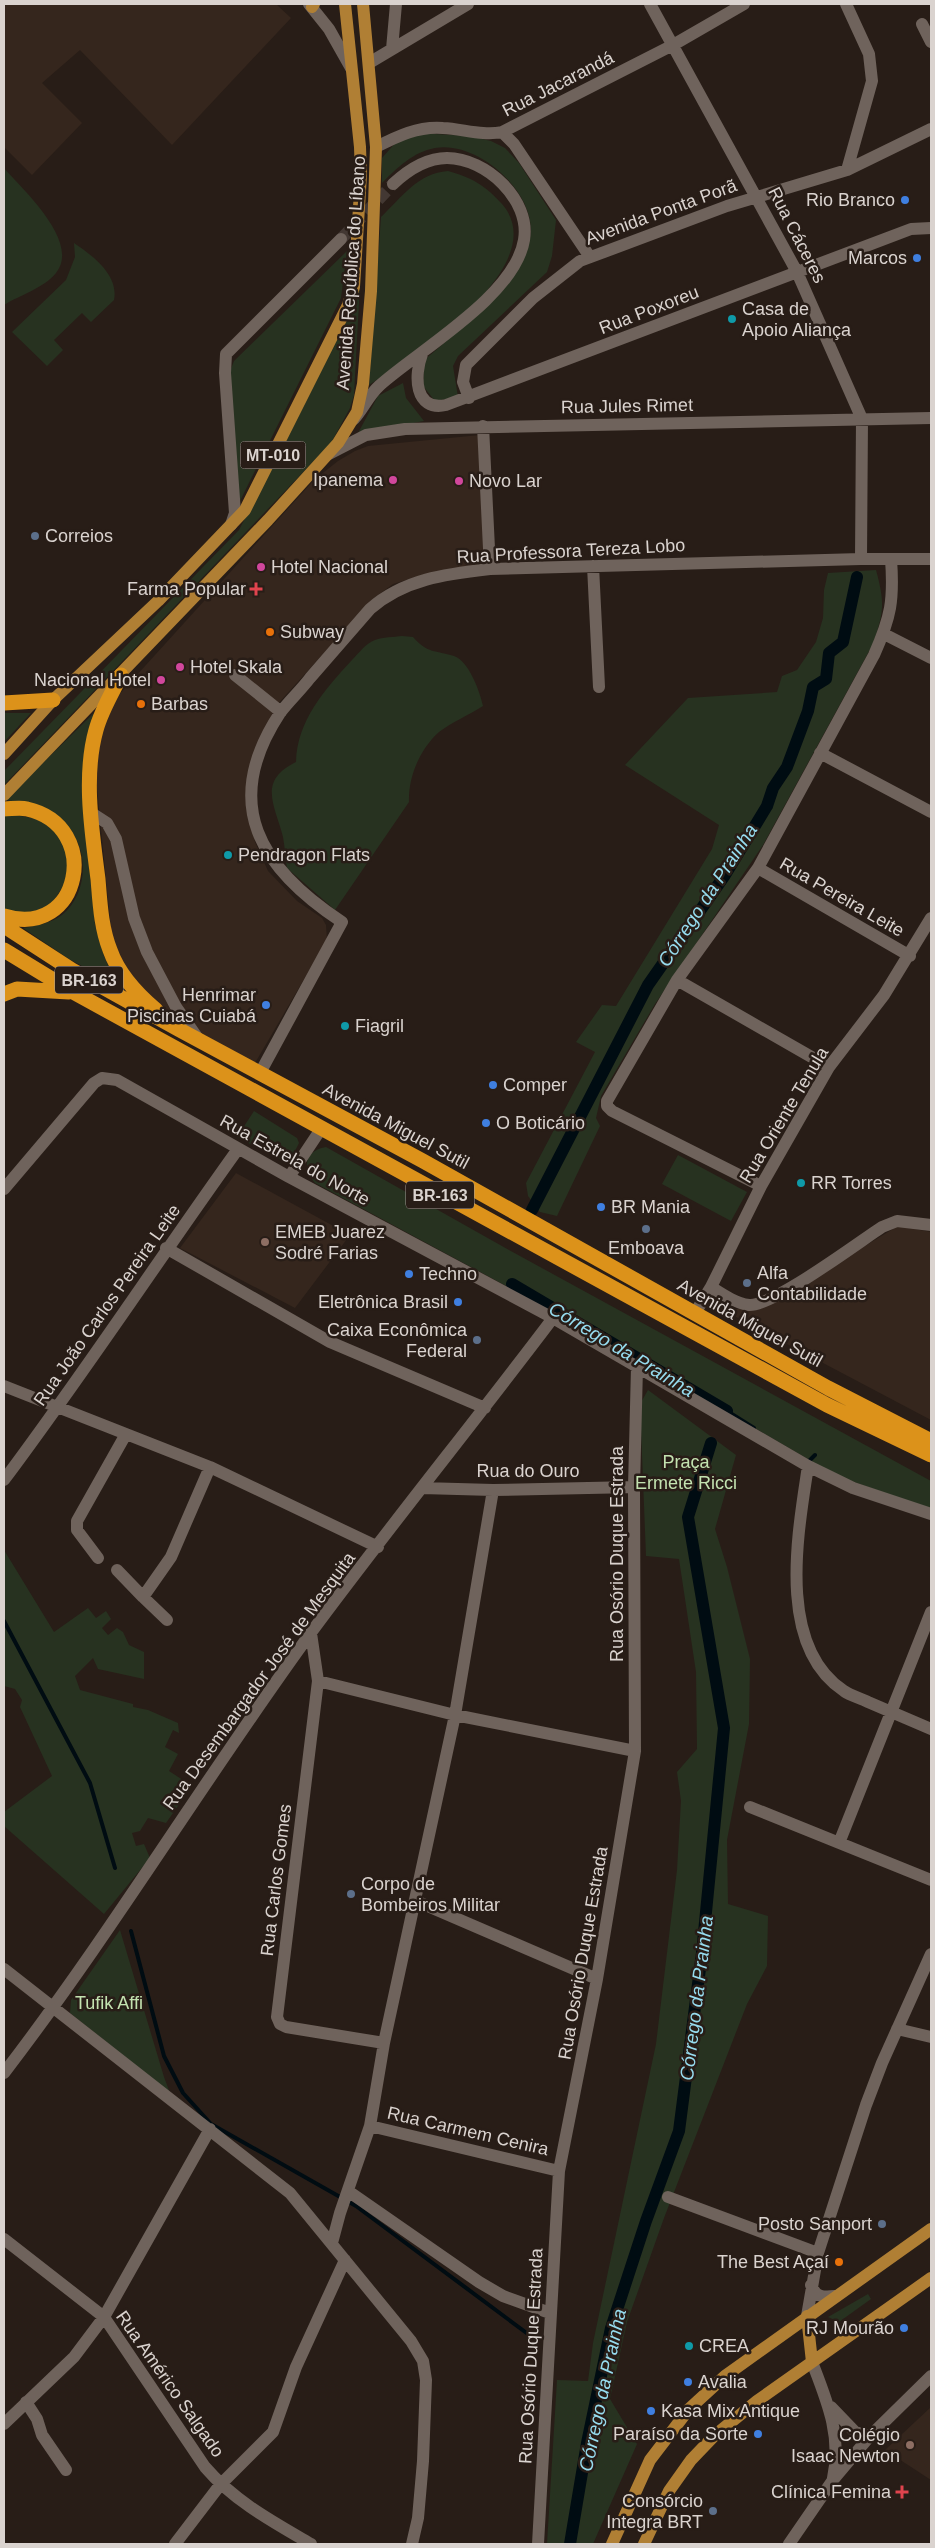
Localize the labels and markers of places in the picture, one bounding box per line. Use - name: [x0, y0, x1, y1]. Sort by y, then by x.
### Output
- place label: Rio Branco: [806, 190, 895, 210]
- marker: Rio Branco: [899, 194, 911, 206]
- place label: Marcos: [848, 248, 907, 268]
- marker: Marcos: [911, 252, 923, 264]
- place label: Casa de Apoio Aliança: [742, 299, 852, 340]
- marker: Casa de Apoio Aliança: [726, 313, 738, 325]
- place label: Ipanema: [313, 470, 384, 490]
- place label: Novo Lar: [469, 471, 542, 491]
- marker: Ipanema: [387, 474, 399, 486]
- marker: Novo Lar: [453, 475, 465, 487]
- place label: Correios: [45, 526, 113, 546]
- marker: Correios: [29, 530, 41, 542]
- place label: Hotel Nacional: [271, 557, 388, 577]
- marker: Hotel Nacional: [255, 561, 267, 573]
- place label: Farma Popular: [127, 579, 246, 599]
- marker: Farma Popular: [250, 583, 262, 595]
- place label: Subway: [280, 622, 344, 642]
- marker: Subway: [264, 626, 276, 638]
- place label: Hotel Skala: [190, 657, 283, 677]
- marker: Hotel Skala: [174, 661, 186, 673]
- place label: Nacional Hotel: [34, 670, 151, 690]
- marker: Nacional Hotel: [155, 674, 167, 686]
- place label: Barbas: [151, 694, 208, 714]
- marker: Barbas: [135, 698, 147, 710]
- place label: Pendragon Flats: [238, 845, 370, 865]
- marker: Pendragon Flats: [222, 849, 234, 861]
- place label: Henrimar Piscinas Cuiabá: [127, 985, 257, 1026]
- marker: Henrimar Piscinas Cuiabá: [260, 999, 272, 1011]
- place label: Fiagril: [355, 1016, 404, 1036]
- marker: Fiagril: [339, 1020, 351, 1032]
- place label: Comper: [503, 1075, 567, 1095]
- marker: Comper: [487, 1079, 499, 1091]
- place label: O Boticário: [496, 1113, 585, 1133]
- marker: O Boticário: [480, 1117, 492, 1129]
- place label: RR Torres: [811, 1173, 892, 1193]
- marker: RR Torres: [795, 1177, 807, 1189]
- place label: BR Mania: [611, 1197, 691, 1217]
- marker: BR Mania: [595, 1201, 607, 1213]
- place label: EMEB Juarez Sodré Farias: [275, 1222, 385, 1263]
- marker: Emboava: [640, 1223, 652, 1235]
- marker: EMEB Juarez Sodré Farias: [259, 1236, 271, 1248]
- place label: Emboava: [608, 1238, 685, 1258]
- place label: Alfa Contabilidade: [757, 1263, 867, 1304]
- place label: Techno: [419, 1264, 477, 1284]
- marker: Techno: [403, 1268, 415, 1280]
- marker: Alfa Contabilidade: [741, 1277, 753, 1289]
- place label: Eletrônica Brasil: [318, 1292, 448, 1312]
- marker: Eletrônica Brasil: [452, 1296, 464, 1308]
- place label: Caixa Econômica Federal: [327, 1320, 468, 1361]
- marker: Caixa Econômica Federal: [471, 1334, 483, 1346]
- place label: Corpo de Bombeiros Militar: [361, 1874, 500, 1915]
- marker: Corpo de Bombeiros Militar: [345, 1888, 357, 1900]
- place label: Posto Sanport: [758, 2214, 872, 2234]
- marker: Posto Sanport: [876, 2218, 888, 2230]
- place label: The Best Açaí: [717, 2252, 829, 2272]
- marker: The Best Açaí: [833, 2256, 845, 2268]
- place label: RJ Mourão: [806, 2318, 894, 2338]
- marker: RJ Mourão: [898, 2322, 910, 2334]
- place label: CREA: [699, 2336, 749, 2356]
- marker: CREA: [683, 2340, 695, 2352]
- place label: Avalia: [698, 2372, 748, 2392]
- marker: Avalia: [682, 2376, 694, 2388]
- place label: Kasa Mix Antique: [661, 2401, 800, 2421]
- marker: Kasa Mix Antique: [645, 2405, 657, 2417]
- place label: Paraíso da Sorte: [613, 2424, 748, 2444]
- place label: Colégio Isaac Newton: [791, 2425, 900, 2466]
- marker: Paraíso da Sorte: [752, 2428, 764, 2440]
- marker: Colégio Isaac Newton: [904, 2439, 916, 2451]
- place label: Clínica Femina: [771, 2482, 892, 2502]
- marker: Clínica Femina: [895, 2485, 909, 2499]
- place label: Consórcio Integra BRT: [606, 2491, 703, 2532]
- marker: Consórcio Integra BRT: [707, 2505, 719, 2517]

